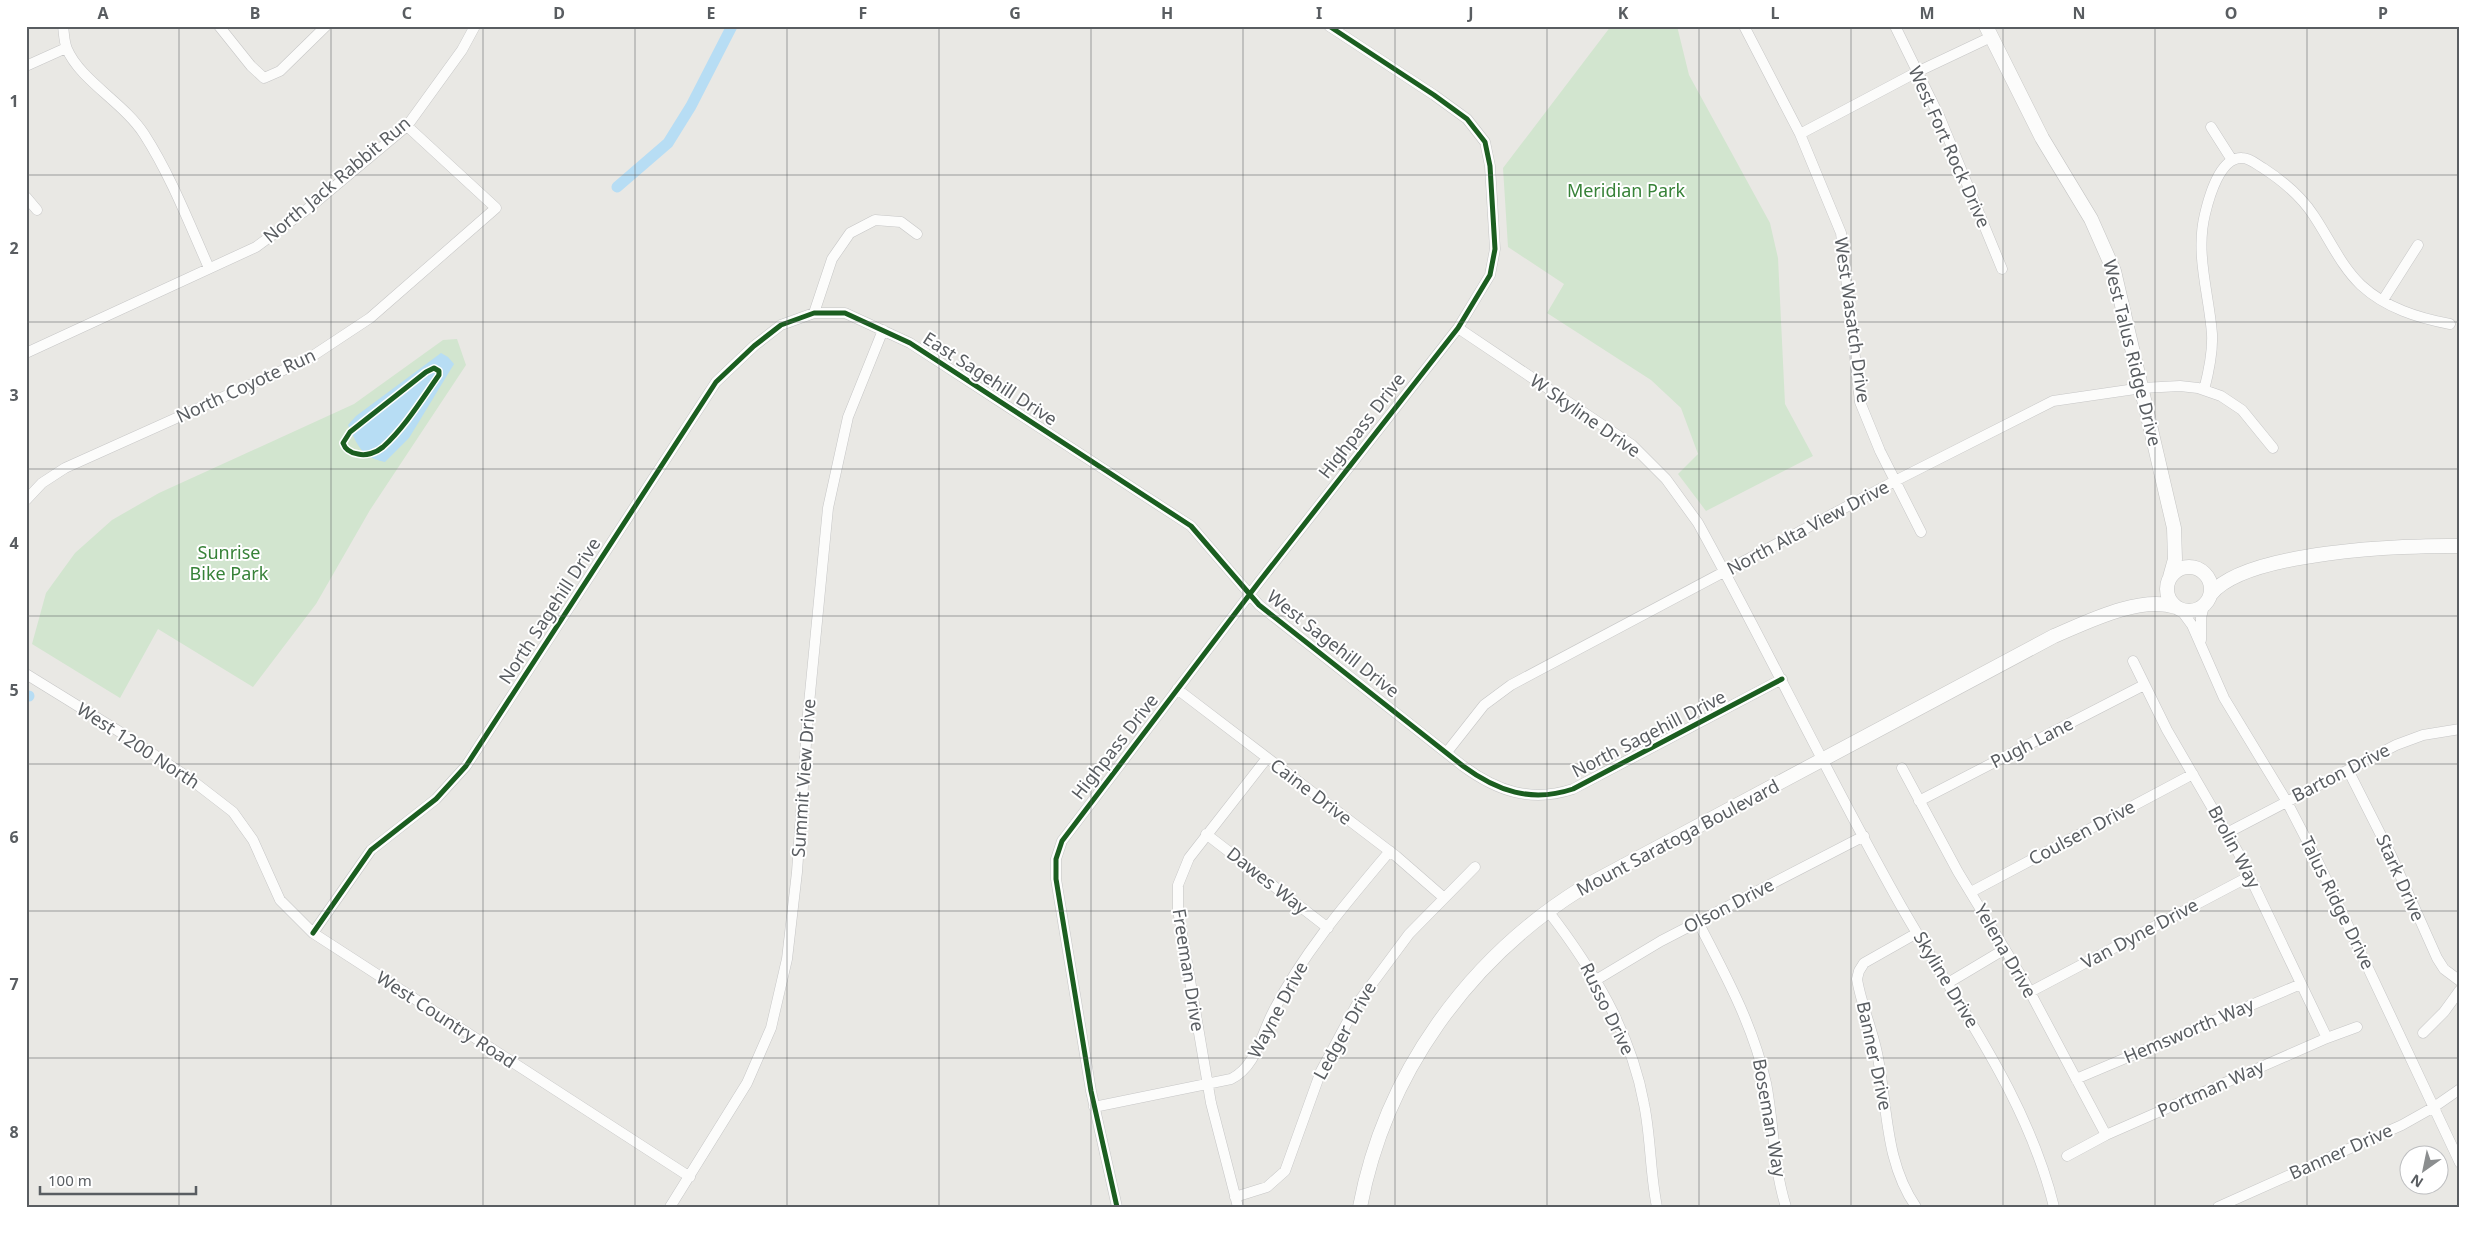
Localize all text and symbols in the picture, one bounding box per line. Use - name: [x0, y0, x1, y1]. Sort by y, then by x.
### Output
- text: A: [97, 2, 109, 24]
- text: B: [250, 2, 260, 24]
- text: C: [402, 2, 412, 24]
- text: D: [553, 2, 565, 24]
- text: E: [707, 2, 716, 24]
- text: F: [859, 2, 867, 24]
- text: G: [1009, 2, 1021, 24]
- text: H: [1161, 2, 1173, 24]
- text: I: [1316, 2, 1322, 24]
- text: J: [1466, 2, 1474, 24]
- text: K: [1618, 2, 1629, 24]
- text: L: [1771, 2, 1780, 24]
- text: M: [1919, 2, 1935, 24]
- text: N: [2072, 2, 2086, 24]
- text: O: [2225, 2, 2237, 24]
- text: P: [2378, 2, 2388, 24]
- street label: West Fort Rock Drive: [1903, 62, 1996, 231]
- text: 1: [9, 90, 19, 112]
- street label: North Jack Rabbit Run: [258, 111, 415, 248]
- park label: Meridian Park: [1567, 178, 1685, 202]
- street label: West Wasatch Drive: [1829, 236, 1876, 404]
- text: 2: [9, 237, 19, 259]
- street label: West Talus Ridge Drive: [2098, 257, 2168, 449]
- street label: East Sagehill Drive: [919, 326, 1062, 431]
- street label: North Coyote Run: [172, 342, 319, 428]
- street label: Highpass Drive: [1312, 368, 1410, 483]
- street label: W Skyline Drive: [1526, 368, 1646, 462]
- text: 3: [9, 384, 19, 406]
- street label: North Alta View Drive: [1722, 474, 1893, 580]
- text: 4: [9, 532, 19, 554]
- street label: North Sagehill Drive: [493, 533, 605, 688]
- park label: Sunrise Bike Park: [190, 540, 269, 585]
- street label: West Sagehill Drive: [1262, 584, 1405, 702]
- text: 5: [9, 679, 19, 701]
- street label: North Sagehill Drive: [1567, 684, 1730, 782]
- street label: Highpass Drive: [1065, 689, 1163, 804]
- street label: West 1200 North: [73, 696, 205, 794]
- street label: Summit View Drive: [785, 698, 821, 858]
- street label: Pugh Lane: [1986, 711, 2077, 773]
- street label: Barton Drive: [2287, 737, 2394, 807]
- street label: Caine Drive: [1266, 753, 1357, 830]
- street label: Mount Saratoga Boulevard: [1572, 773, 1783, 901]
- street label: Coulsen Drive: [2024, 794, 2139, 870]
- street label: Brolin Way: [2203, 801, 2267, 893]
- text: 6: [9, 826, 19, 848]
- street label: Stark Drive: [2371, 830, 2431, 925]
- street label: Talus Ridge Drive: [2295, 832, 2380, 973]
- street label: Dawes Way: [1222, 841, 1314, 920]
- street label: Olson Drive: [1679, 872, 1778, 938]
- street label: Van Dyne Drive: [2077, 892, 2202, 974]
- street label: Yelena Drive: [1969, 899, 2042, 1002]
- street label: Freeman Drive: [1167, 907, 1211, 1033]
- street label: Skyline Drive: [1909, 927, 1985, 1032]
- street label: Wayne Drive: [1242, 957, 1313, 1062]
- street label: Russo Drive: [1575, 959, 1641, 1059]
- street label: West Country Road: [372, 965, 521, 1073]
- text: 7: [9, 973, 19, 995]
- street label: Ledger Drive: [1307, 977, 1381, 1084]
- street label: Hemsworth Way: [2120, 991, 2258, 1068]
- street label: Banner Drive: [1852, 999, 1898, 1112]
- street label: Portman Way: [2154, 1054, 2268, 1122]
- street label: Boseman Way: [1748, 1057, 1792, 1180]
- street label: Banner Drive: [2285, 1118, 2396, 1185]
- text: 8: [9, 1121, 19, 1143]
- north arrow: [2398, 1146, 2448, 1196]
- scale bar: [40, 1163, 196, 1195]
- text: 100 m: [48, 1170, 92, 1190]
- text: N: [2407, 1170, 2427, 1192]

